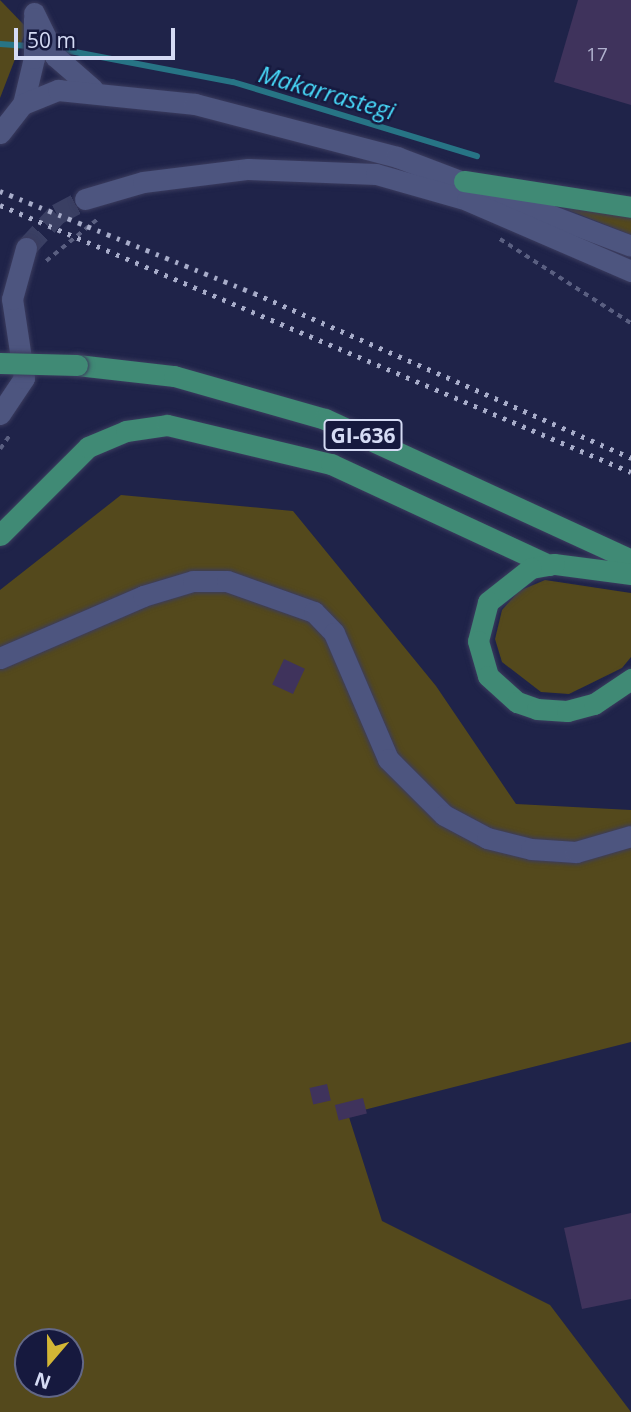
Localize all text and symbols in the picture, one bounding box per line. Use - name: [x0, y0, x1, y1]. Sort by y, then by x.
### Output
- scale bar: [18, 14, 178, 58]
- text: 50 m: [27, 26, 76, 54]
- house number: 17: [586, 44, 608, 66]
- water label: Makarrastegi: [256, 59, 398, 125]
- road number: GI-636: [323, 418, 403, 452]
- north arrow: [14, 1328, 84, 1398]
- text: N: [31, 1366, 54, 1396]

